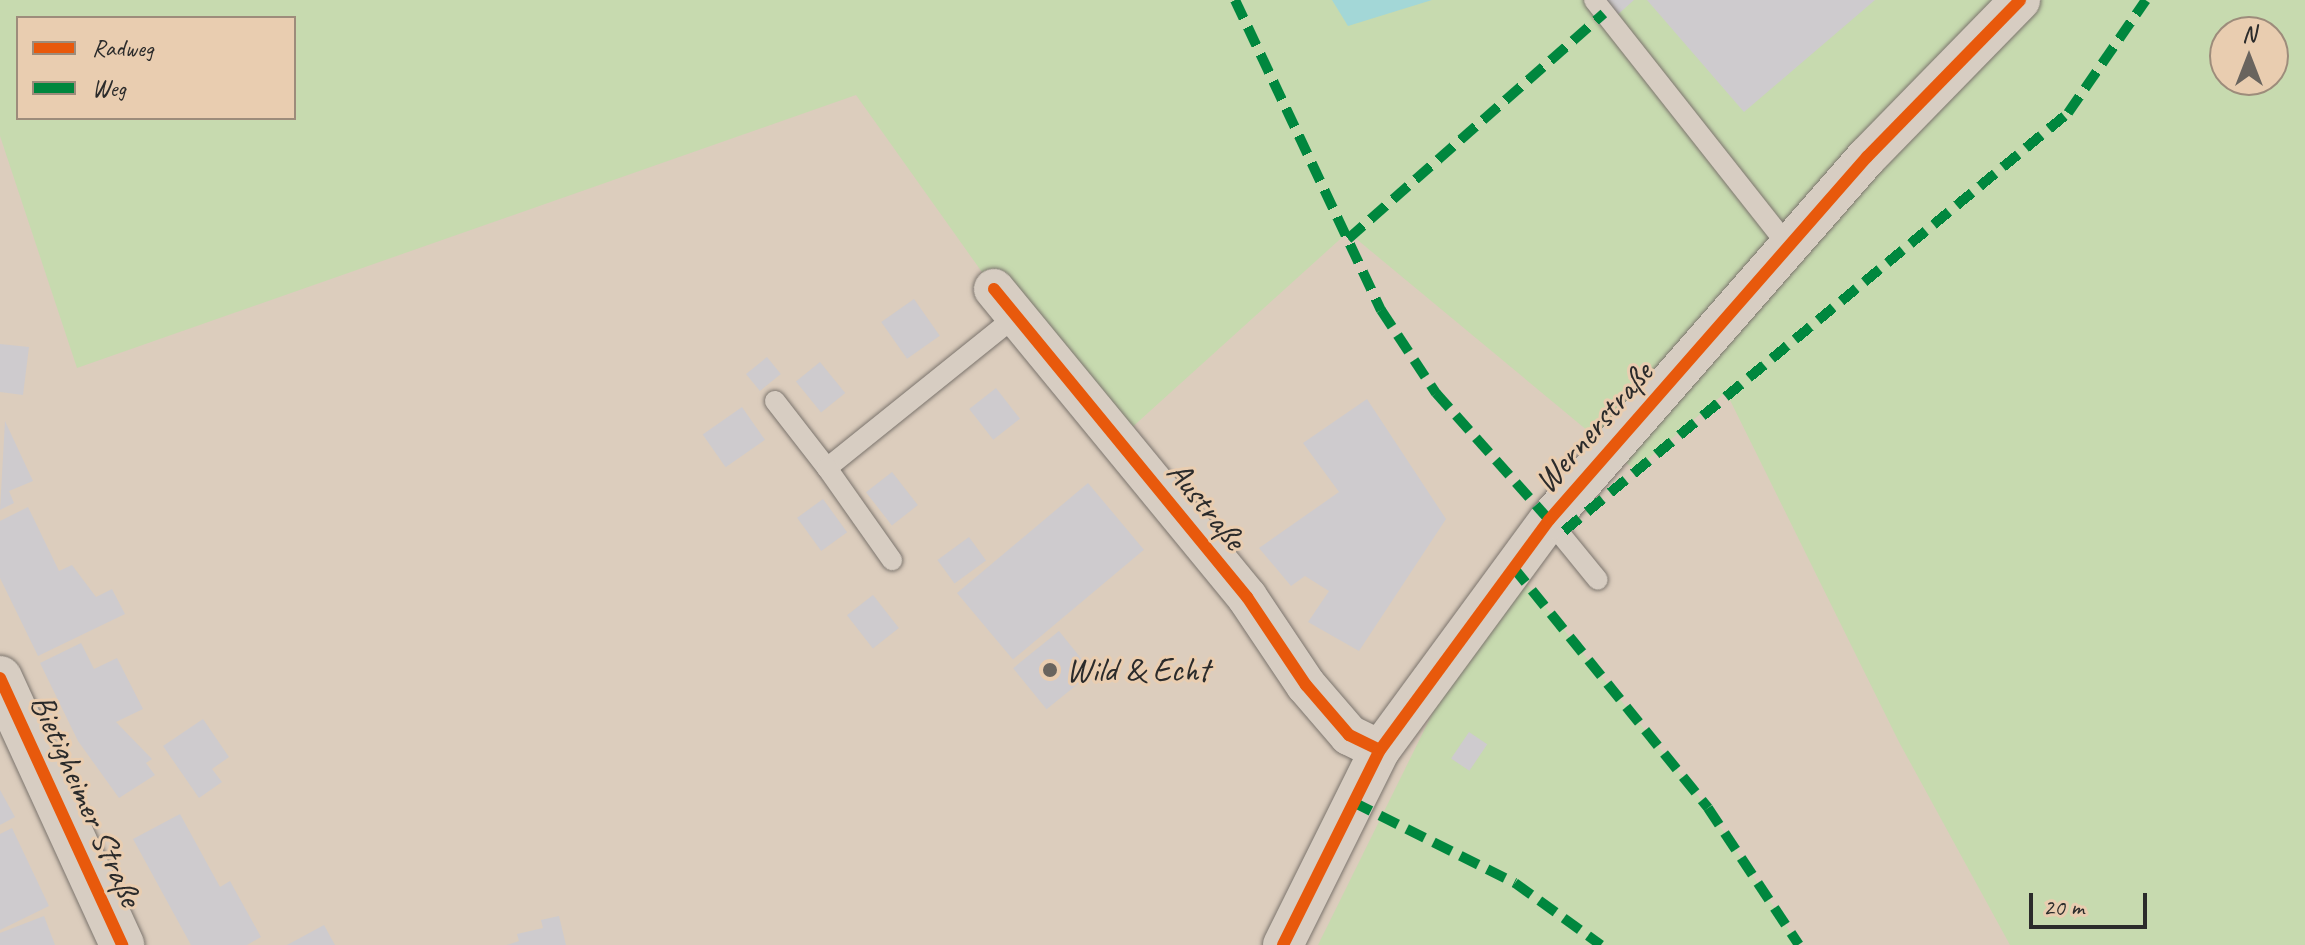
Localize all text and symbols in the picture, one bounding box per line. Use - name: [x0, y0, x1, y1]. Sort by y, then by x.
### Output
- legend: [16, 16, 296, 120]
- north arrow: [2209, 16, 2289, 96]
- text: N: [2242, 20, 2256, 48]
- text: Radweg: [92, 33, 153, 63]
- text: Weg: [92, 73, 126, 103]
- street label: Wernerstraße: [1525, 353, 1661, 501]
- street label: Austraße: [1159, 452, 1255, 558]
- place label: Wild & Echt: [1066, 650, 1209, 690]
- marker: Wild & Echt: [1041, 661, 1059, 679]
- street label: Bietigheimer Straße: [22, 687, 152, 913]
- scale bar: [2033, 877, 2151, 927]
- text: 20 m: [2043, 892, 2084, 922]

